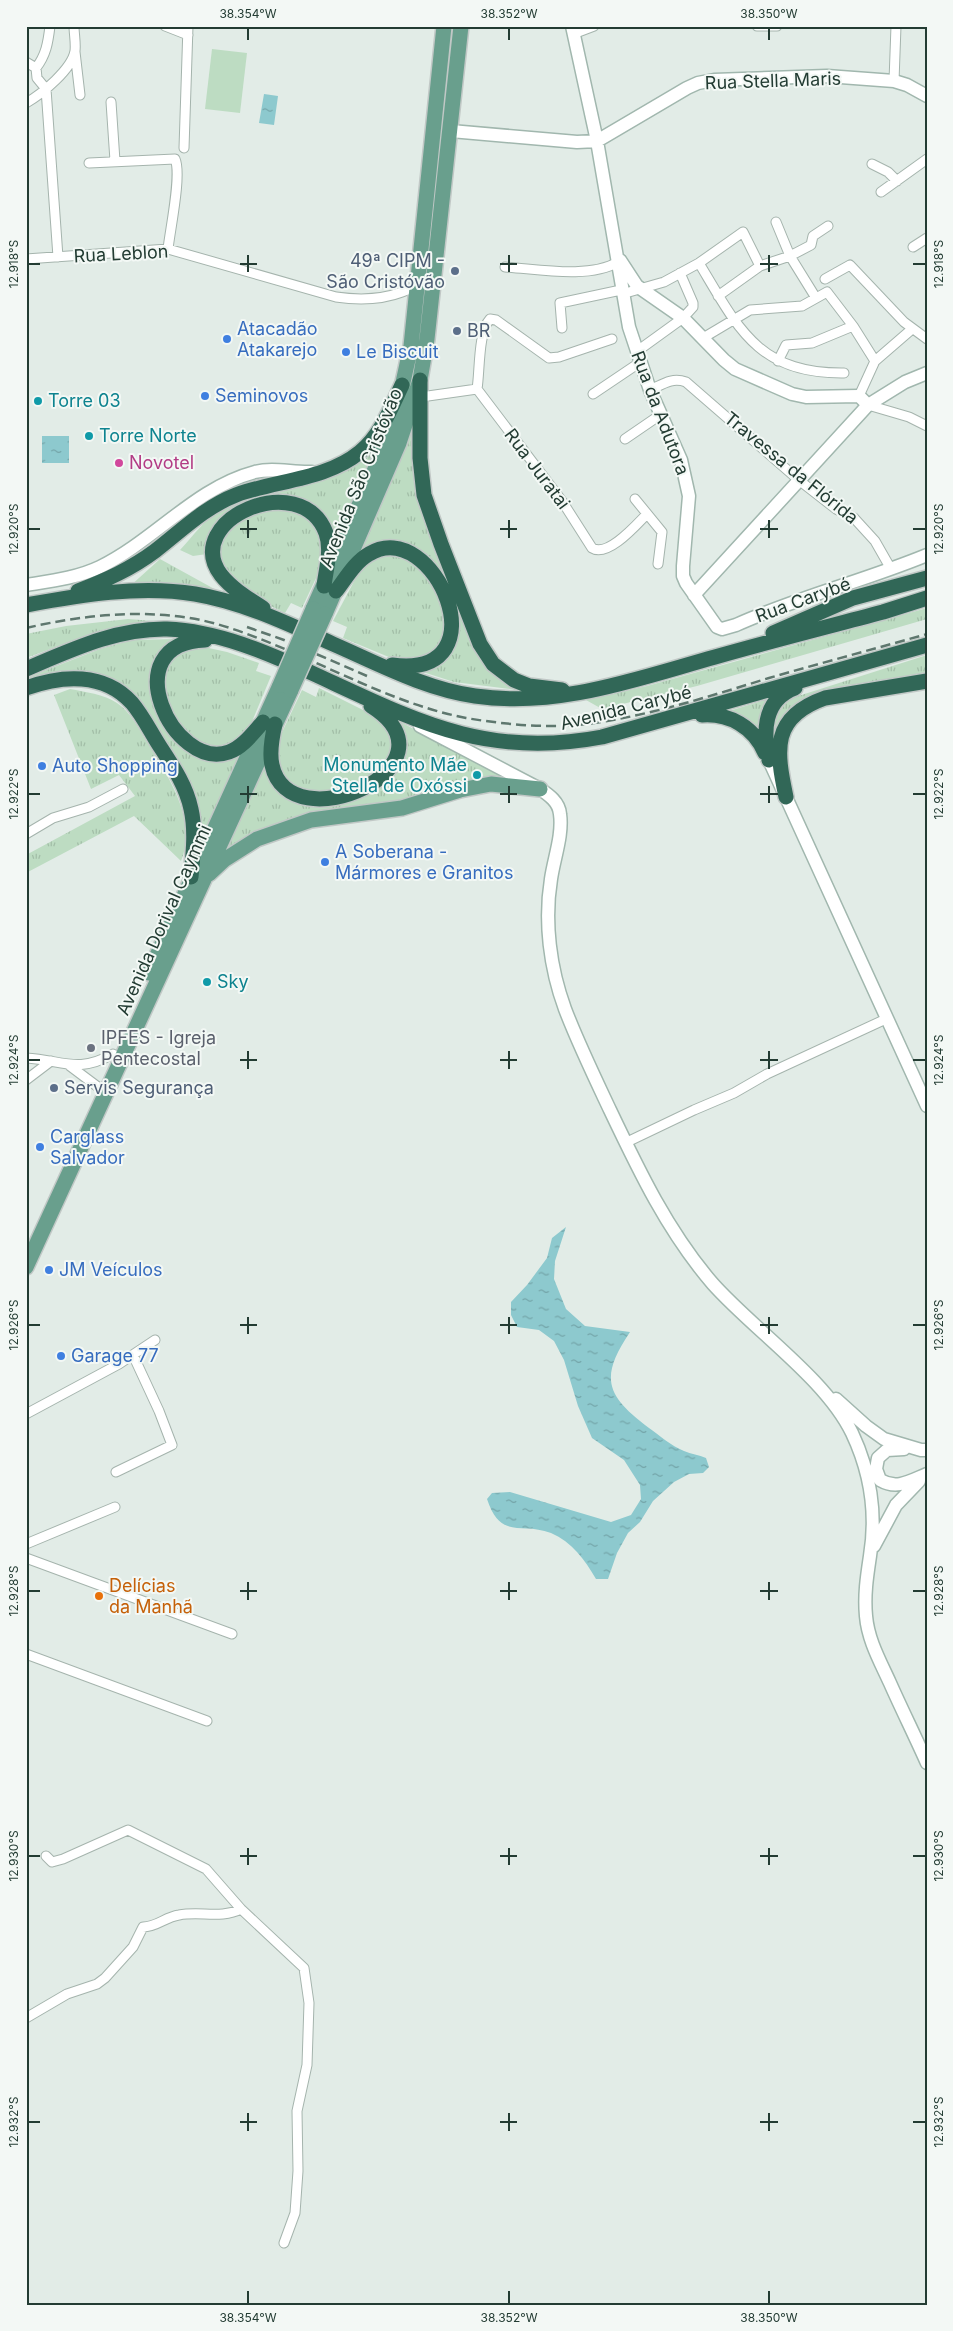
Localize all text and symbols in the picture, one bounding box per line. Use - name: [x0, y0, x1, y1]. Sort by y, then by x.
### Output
- text: 38.354°W: [219, 6, 277, 21]
- text: 38.352°W: [480, 6, 538, 21]
- text: 38.350°W: [740, 6, 798, 21]
- street label: Rua Stella Maris: [704, 68, 841, 93]
- text: 12.918°S: [6, 240, 21, 288]
- text: 12.918°S: [931, 240, 946, 288]
- street label: Rua Leblon: [73, 241, 169, 266]
- place label: 49ª CIPM - São Cristóvão: [326, 250, 445, 292]
- marker: 49ª CIPM - São Cristóvão: [449, 265, 461, 277]
- place label: Atacadão Atakarejo: [237, 318, 318, 360]
- place label: BR: [467, 320, 491, 341]
- marker: BR: [451, 325, 463, 337]
- marker: Atacadão Atakarejo: [221, 333, 233, 345]
- place label: Le Biscuit: [356, 341, 439, 362]
- marker: Le Biscuit: [340, 346, 352, 358]
- street label: Rua da Adutora: [627, 348, 694, 478]
- place label: Seminovos: [215, 385, 308, 406]
- street label: Avenida São Cristóvão: [315, 385, 406, 570]
- place label: Torre 03: [48, 390, 121, 411]
- marker: Seminovos: [199, 390, 211, 402]
- marker: Torre 03: [32, 395, 44, 407]
- street label: Travessa da Flórida: [720, 407, 862, 528]
- street label: Rua Juratai: [500, 424, 575, 513]
- place label: Torre Norte: [99, 425, 197, 446]
- marker: Torre Norte: [83, 430, 95, 442]
- place label: Novotel: [129, 452, 194, 473]
- marker: Novotel: [113, 457, 125, 469]
- text: 12.920°S: [6, 503, 21, 555]
- text: 12.920°S: [931, 503, 946, 555]
- street label: Rua Carybé: [753, 573, 853, 626]
- street label: Avenida Carybé: [558, 681, 694, 734]
- place label: Monumento Mãe Stella de Oxóssi: [323, 754, 467, 796]
- place label: Auto Shopping: [52, 755, 178, 776]
- marker: Auto Shopping: [36, 760, 48, 772]
- text: 12.922°S: [6, 768, 21, 819]
- text: 12.922°S: [931, 768, 946, 819]
- marker: Monumento Mãe Stella de Oxóssi: [471, 769, 483, 781]
- street label: Avenida Dorival Caymmi: [112, 821, 215, 1018]
- place label: A Soberana - Mármores e Granitos: [335, 841, 513, 883]
- marker: A Soberana - Mármores e Granitos: [319, 856, 331, 868]
- place label: Sky: [217, 971, 249, 992]
- marker: Sky: [201, 976, 213, 988]
- place label: IPFES - Igreja Pentecostal: [101, 1027, 216, 1069]
- text: 12.924°S: [6, 1034, 21, 1085]
- text: 12.924°S: [931, 1034, 946, 1085]
- marker: IPFES - Igreja Pentecostal: [85, 1042, 97, 1054]
- place label: Servis Segurança: [64, 1077, 214, 1098]
- marker: Servis Segurança: [48, 1082, 60, 1094]
- place label: Carglass Salvador: [50, 1126, 125, 1168]
- marker: Carglass Salvador: [34, 1141, 46, 1153]
- place label: JM Veículos: [59, 1259, 163, 1280]
- marker: JM Veículos: [43, 1264, 55, 1276]
- text: 12.926°S: [6, 1299, 21, 1350]
- text: 12.926°S: [931, 1299, 946, 1350]
- place label: Garage 77: [71, 1345, 159, 1366]
- marker: Garage 77: [55, 1350, 67, 1362]
- text: 12.928°S: [6, 1565, 21, 1616]
- text: 12.928°S: [931, 1565, 946, 1616]
- place label: Delícias da Manhã: [109, 1575, 193, 1617]
- marker: Delícias da Manhã: [93, 1590, 105, 1602]
- text: 12.930°S: [6, 1830, 21, 1882]
- text: 12.930°S: [931, 1830, 946, 1882]
- text: 12.932°S: [6, 2096, 21, 2147]
- text: 12.932°S: [931, 2096, 946, 2147]
- text: 38.354°W: [219, 2310, 277, 2325]
- text: 38.352°W: [480, 2310, 538, 2325]
- text: 38.350°W: [740, 2310, 798, 2325]

